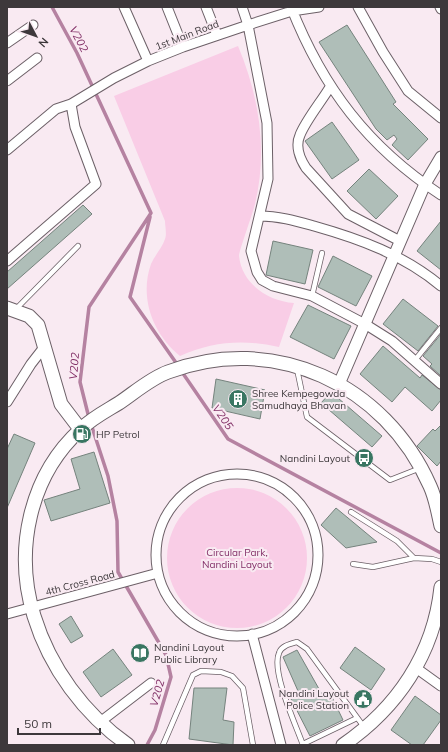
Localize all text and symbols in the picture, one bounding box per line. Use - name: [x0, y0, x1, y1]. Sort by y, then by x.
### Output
- north arrow: [16, 16, 56, 56]
- street label: 1st Main Road: [153, 17, 221, 53]
- water label: V202: [66, 24, 92, 55]
- text: N: [36, 35, 52, 50]
- water label: V202: [66, 351, 82, 380]
- place label: Shree Kempegowda Samudhaya Bhavan: [252, 387, 346, 412]
- building icon: Shree Kempegowda Samudhaya Bhavan: [227, 388, 249, 410]
- water label: V205: [209, 402, 237, 433]
- fuel station icon: HP Petrol: [71, 423, 93, 445]
- place label: HP Petrol: [96, 428, 140, 441]
- bus stop icon: Nandini Layout: [353, 447, 375, 469]
- place label: Nandini Layout: [280, 452, 350, 465]
- park label: Circular Park, Nandini Layout: [202, 546, 273, 571]
- street label: 4th Cross Road: [44, 568, 116, 598]
- place label: Nandini Layout Public Library: [154, 641, 225, 666]
- library icon: Nandini Layout Public Library: [129, 642, 151, 664]
- water label: V202: [146, 677, 168, 708]
- place label: Nandini Layout Police Station: [279, 687, 349, 712]
- public building icon: Nandini Layout Police Station: [352, 688, 374, 710]
- scale bar: [18, 710, 100, 736]
- text: 50 m: [24, 716, 52, 731]

